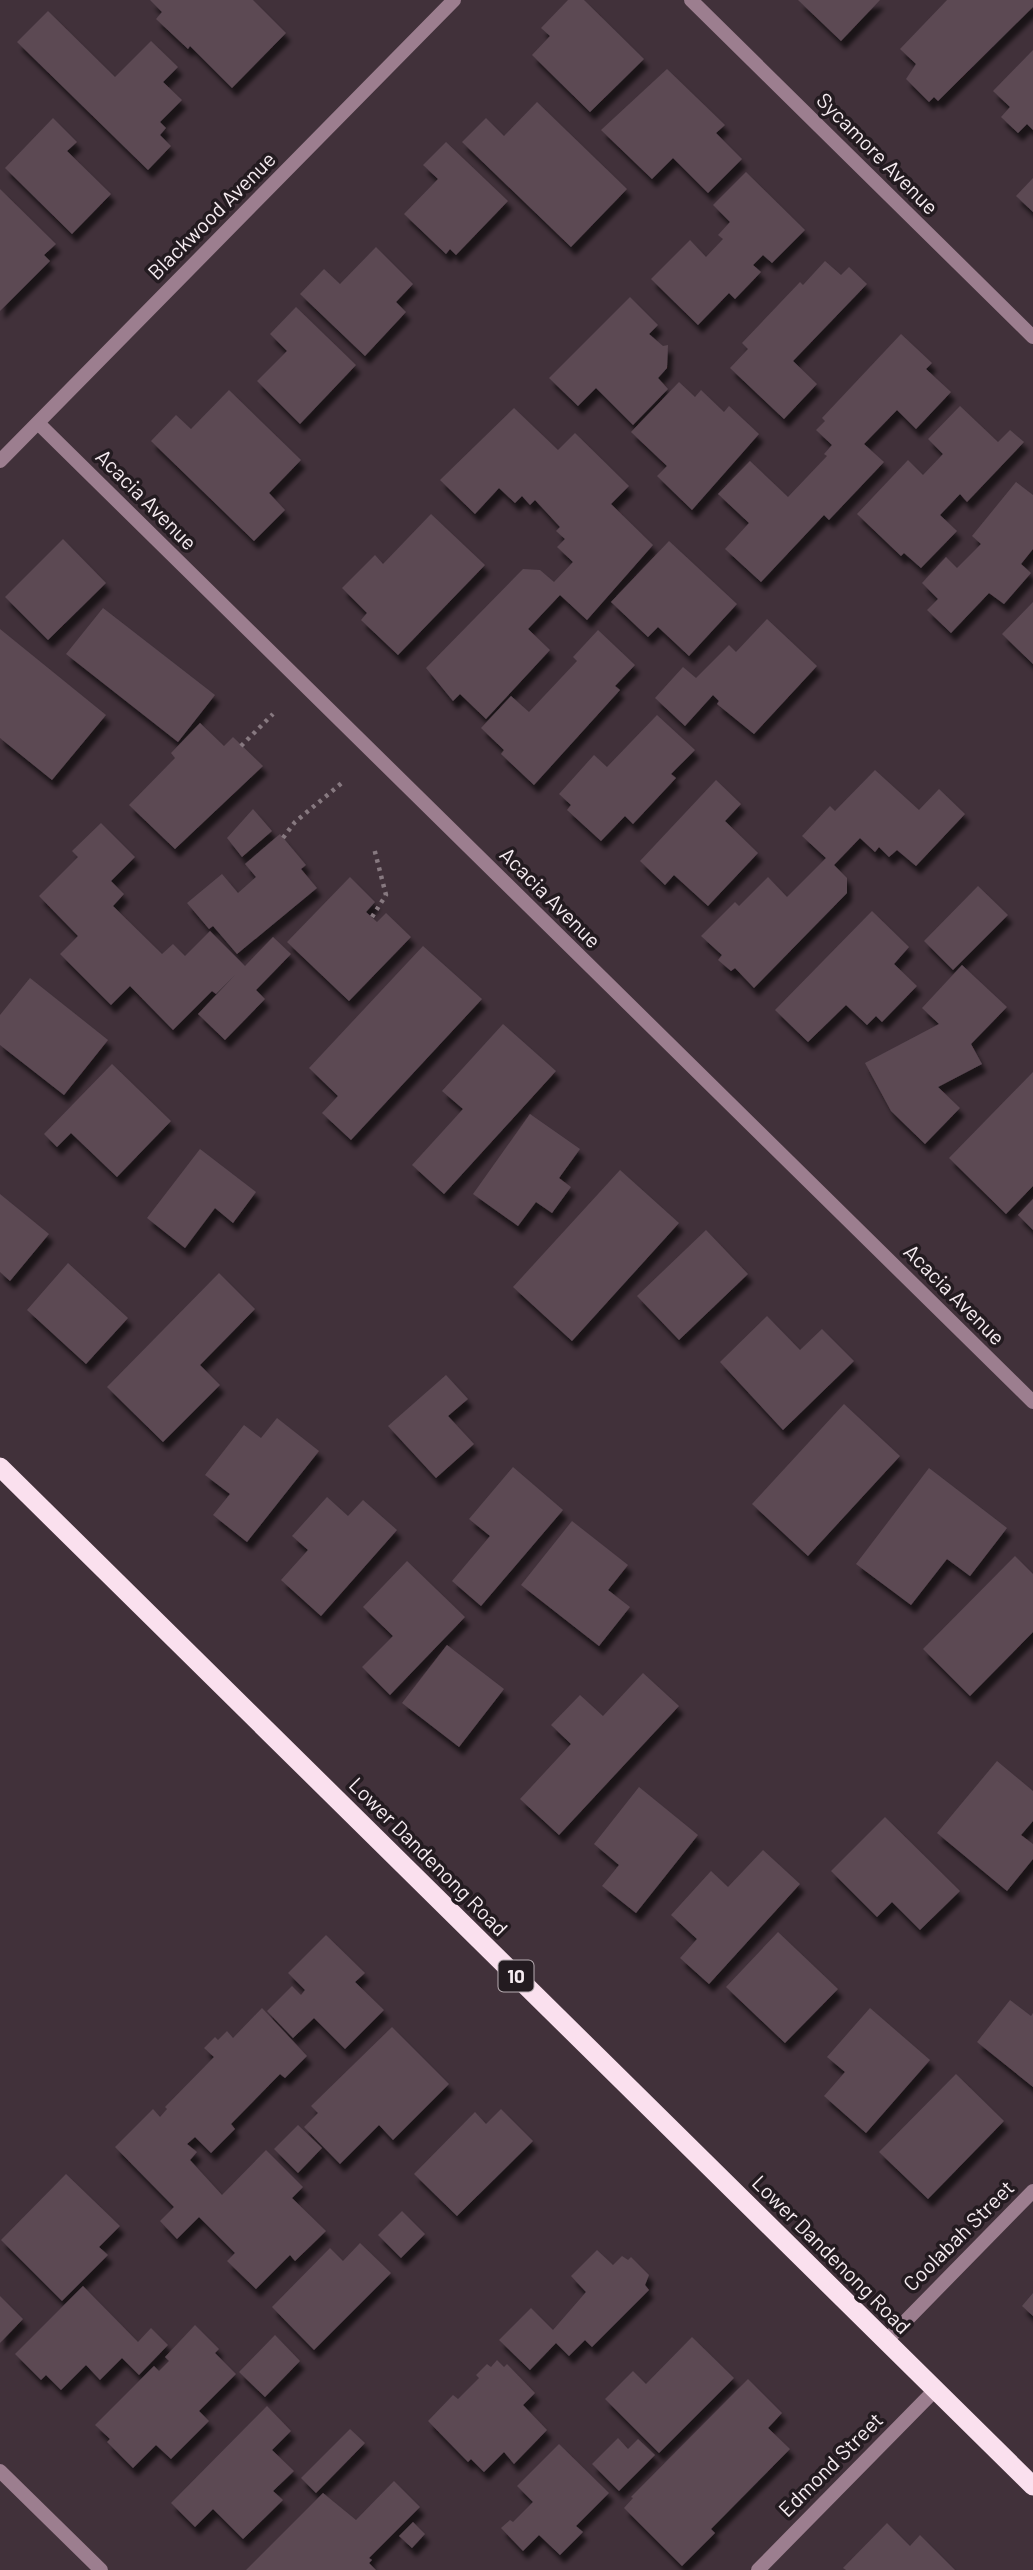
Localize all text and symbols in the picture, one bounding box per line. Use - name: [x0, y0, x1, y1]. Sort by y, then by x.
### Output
- street label: Sycamore Avenue: [812, 87, 944, 219]
- street label: Blackwood Avenue: [142, 146, 280, 284]
- street label: Acacia Avenue: [92, 443, 203, 554]
- street label: Acacia Avenue: [496, 841, 607, 952]
- street label: Acacia Avenue: [900, 1238, 1011, 1349]
- street label: Lower Dandenong Road: [345, 1771, 514, 1940]
- road number: 10: [498, 1960, 534, 1992]
- street label: Lower Dandenong Road: [748, 2169, 917, 2338]
- street label: Coolabah Street: [897, 2174, 1018, 2295]
- street label: Edmond Street: [773, 2407, 887, 2521]

